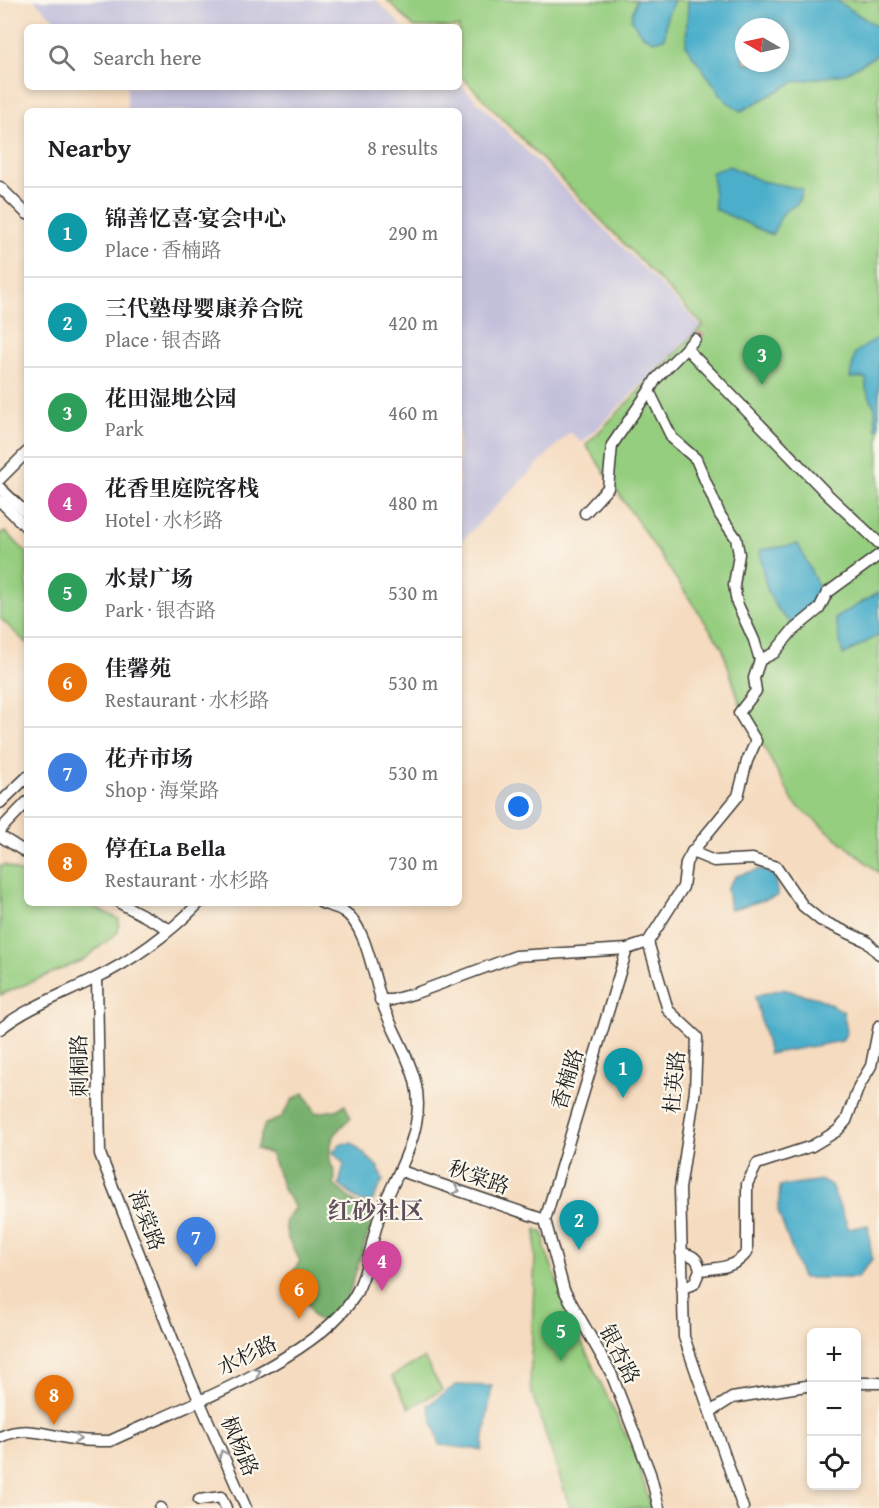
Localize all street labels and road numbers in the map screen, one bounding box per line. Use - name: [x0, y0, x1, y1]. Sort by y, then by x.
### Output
- street label: 刺桐路: [63, 1034, 95, 1098]
- street label: 香楠路: [543, 1044, 591, 1114]
- street label: 杜英路: [656, 1049, 692, 1115]
- street label: 秋棠路: [444, 1152, 514, 1202]
- street label: 海棠路: [121, 1185, 173, 1255]
- street label: 银杏路: [592, 1319, 648, 1389]
- street label: 水杉路: [212, 1327, 282, 1383]
- street label: 枫杨路: [213, 1411, 267, 1481]

